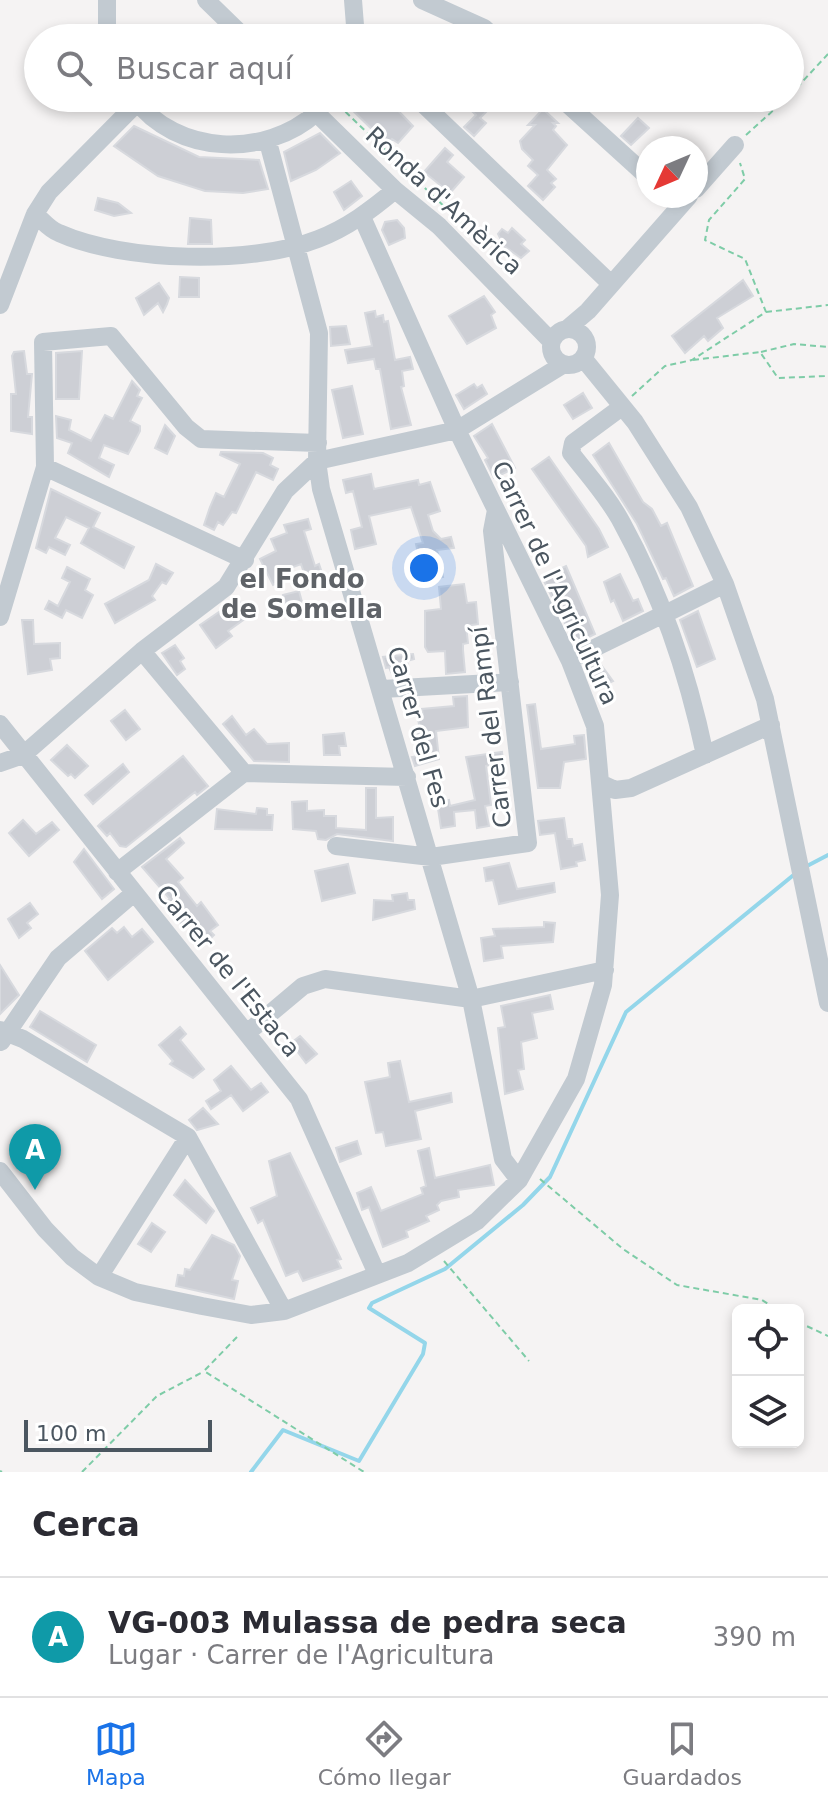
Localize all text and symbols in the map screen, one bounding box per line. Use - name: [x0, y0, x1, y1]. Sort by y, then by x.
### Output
- search box: [24, 24, 804, 112]
- icon: search: [52, 46, 96, 90]
- text: Buscar aquí: [116, 51, 293, 86]
- street label: Ronda d'Amèrica: [360, 121, 528, 281]
- north arrow: [636, 136, 708, 208]
- street label: Carrer de l'Agricultura: [486, 457, 624, 709]
- your location: [404, 548, 444, 588]
- district label: el Fondo de Somella: [221, 564, 383, 624]
- street label: Carrer del Rampí: [465, 623, 517, 829]
- street label: Carrer del Fes: [382, 643, 454, 811]
- street label: Carrer de l'Estaca: [150, 879, 306, 1063]
- pin: A: [9, 1124, 61, 1190]
- map controls: [732, 1304, 804, 1448]
- button: locate: [732, 1304, 804, 1376]
- button: layers: [732, 1376, 804, 1448]
- scale bar: [24, 1416, 212, 1452]
- text: 100 m: [36, 1421, 106, 1446]
- text: Cerca: [32, 1504, 140, 1544]
- text: VG-003 Mulassa de pedra seca: [108, 1605, 627, 1640]
- text: A: [48, 1622, 68, 1652]
- text: 390 m: [713, 1622, 796, 1652]
- text: Lugar · Carrer de l'Agricultura: [108, 1640, 494, 1670]
- tab: Mapa: [86, 1717, 146, 1790]
- tab: Cómo llegar: [318, 1717, 451, 1790]
- tab: Guardados: [623, 1717, 742, 1790]

